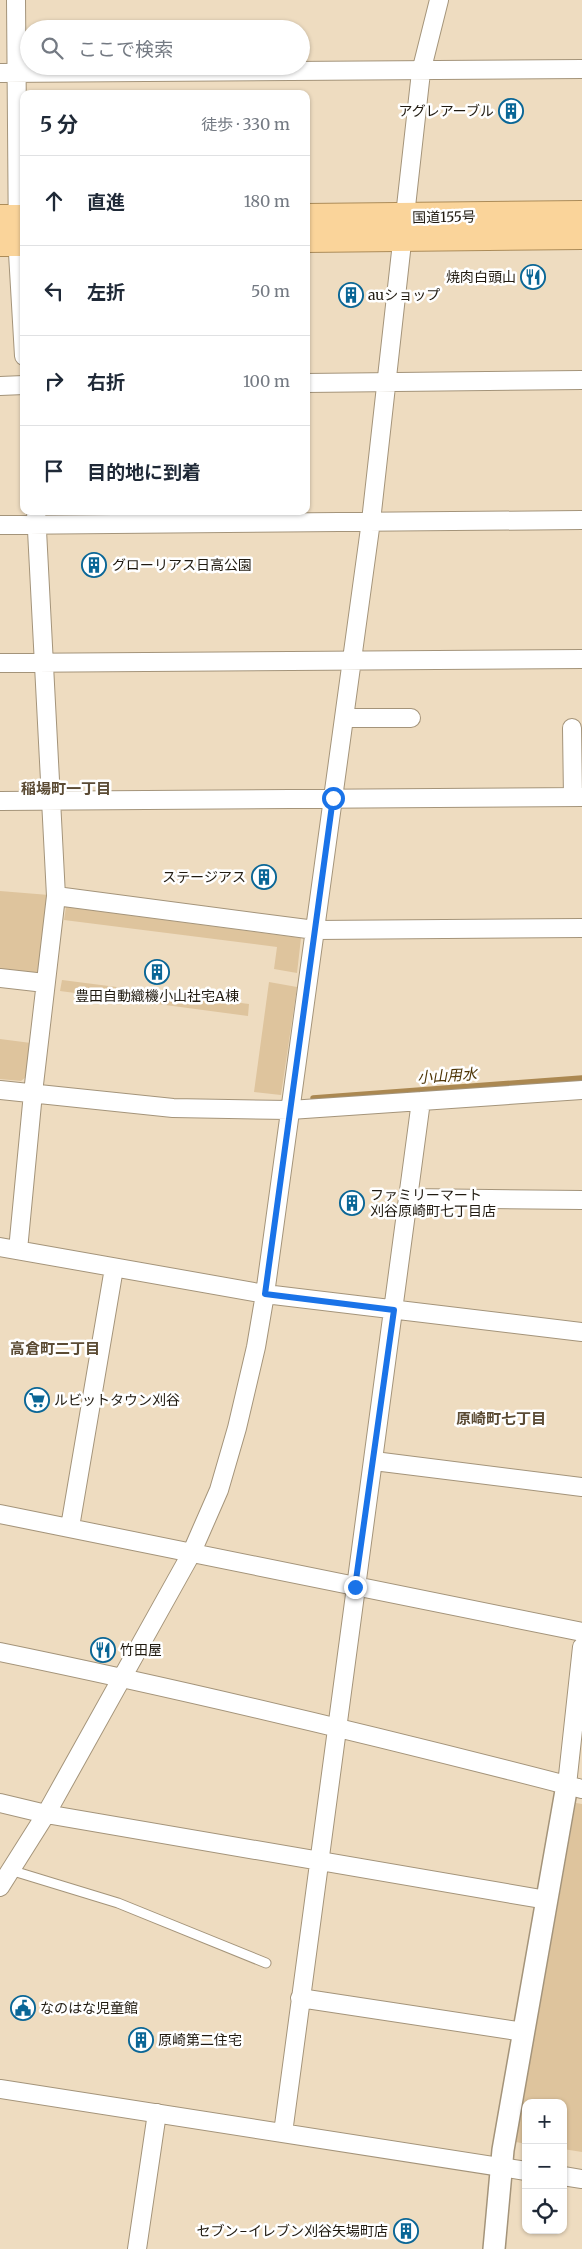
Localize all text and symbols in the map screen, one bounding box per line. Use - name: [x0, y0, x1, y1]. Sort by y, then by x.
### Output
- search box: [20, 20, 310, 75]
- icon: search: [38, 34, 66, 62]
- text: ここで検索: [78, 37, 173, 61]
- building icon: アグレアーブル: [498, 98, 524, 124]
- place label: アグレアーブル: [398, 102, 494, 120]
- text: 5 分: [40, 111, 78, 138]
- text: 徒歩 · 330 m: [201, 114, 290, 134]
- icon: ahead: [40, 187, 68, 215]
- text: 直進: [87, 190, 125, 214]
- text: 180 m: [244, 191, 290, 211]
- street label: 国道155号: [412, 207, 476, 227]
- restaurant icon: 焼肉白頭山: [520, 264, 546, 290]
- place label: 焼肉白頭山: [446, 268, 516, 286]
- icon: left: [40, 277, 68, 305]
- text: 左折: [87, 280, 125, 304]
- text: 50 m: [251, 281, 290, 301]
- building icon: auショップ: [338, 282, 364, 308]
- place label: auショップ: [368, 286, 440, 304]
- icon: right: [40, 367, 68, 395]
- text: 右折: [87, 370, 125, 394]
- text: 100 m: [243, 371, 290, 391]
- icon: arrive: [40, 457, 68, 485]
- text: 目的地に到着: [87, 460, 201, 484]
- building icon: グローリアス日高公園: [81, 552, 107, 578]
- place label: グローリアス日高公園: [112, 556, 252, 574]
- district label: 稲場町一丁目: [21, 779, 111, 798]
- route start: [322, 787, 345, 810]
- building icon: ステージアス: [251, 864, 277, 890]
- place label: ステージアス: [162, 868, 246, 886]
- building icon: 豊田自動織機小山社宅A棟: [144, 959, 170, 985]
- place label: 豊田自動織機小山社宅A棟: [75, 987, 239, 1005]
- water label: 小山用水: [416, 1064, 480, 1087]
- place label: ファミリーマート 刈谷原崎町七丁目店: [370, 1186, 496, 1220]
- building icon: ファミリーマート 刈谷原崎町七丁目店: [339, 1190, 365, 1216]
- district label: 高倉町二丁目: [10, 1339, 100, 1358]
- supermarket icon: ルビットタウン刈谷: [24, 1387, 50, 1413]
- place label: ルビットタウン刈谷: [54, 1391, 180, 1409]
- district label: 原崎町七丁目: [456, 1409, 546, 1428]
- route end: [344, 1576, 367, 1599]
- restaurant icon: 竹田屋: [90, 1637, 116, 1663]
- place label: 竹田屋: [120, 1641, 162, 1659]
- public building icon: なのはな児童館: [10, 1995, 36, 2021]
- place label: なのはな児童館: [40, 1999, 138, 2017]
- building icon: 原崎第二住宅: [128, 2027, 154, 2053]
- place label: 原崎第二住宅: [158, 2031, 242, 2049]
- map controls: [522, 2099, 567, 2234]
- button: +: [522, 2099, 567, 2144]
- button: −: [522, 2144, 567, 2189]
- button: locate: [522, 2189, 567, 2234]
- building icon: セブン−イレブン刈谷矢場町店: [393, 2218, 419, 2244]
- place label: セブン−イレブン刈谷矢場町店: [197, 2222, 388, 2240]

